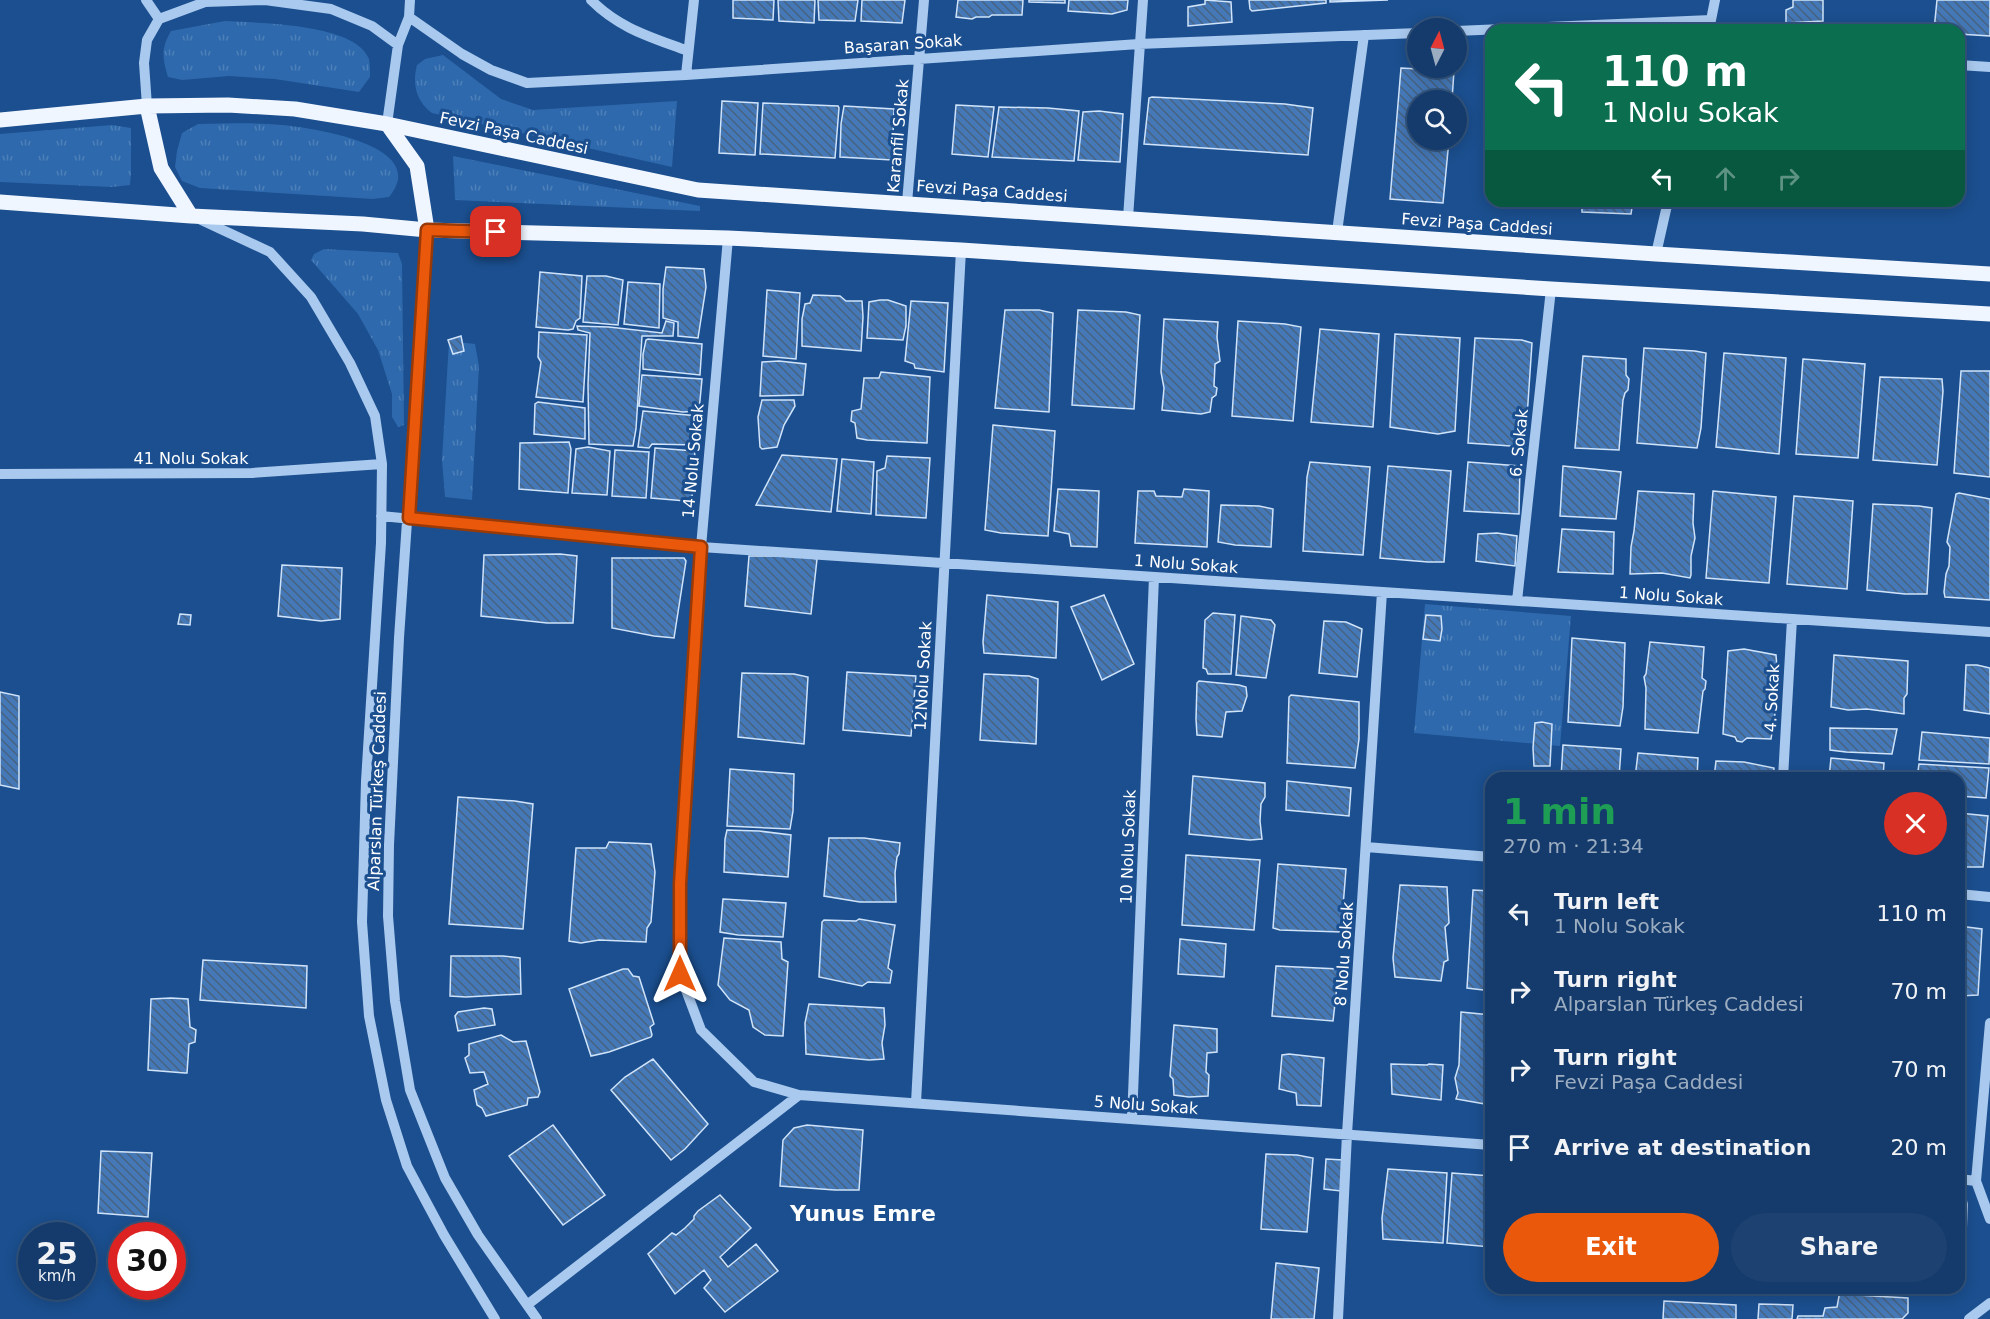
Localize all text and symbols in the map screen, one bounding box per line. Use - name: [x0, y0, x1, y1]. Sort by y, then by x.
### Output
- north arrow: [1407, 18, 1467, 78]
- map controls: [1407, 18, 1467, 150]
- street label: Başaran Sokak: [843, 30, 964, 58]
- text: 110 m: [1602, 47, 1748, 96]
- icon: left: [1503, 48, 1581, 126]
- street label: Karanfil Sokak: [884, 78, 913, 194]
- button: search: [1407, 90, 1467, 150]
- text: 1 Nolu Sokak: [1602, 97, 1779, 128]
- street label: Fevzi Paşa Caddesi: [438, 108, 590, 158]
- icon: left: [1646, 162, 1679, 195]
- icon: ahead: [1709, 162, 1742, 195]
- icon: right: [1772, 162, 1805, 195]
- street label: Fevzi Paşa Caddesi: [916, 176, 1068, 206]
- pin: [470, 206, 521, 257]
- street label: Fevzi Paşa Caddesi: [1401, 209, 1553, 239]
- icon: arrive: [479, 215, 512, 248]
- street label: 14 Nolu Sokak: [679, 402, 708, 519]
- street label: 6. Sokak: [1506, 407, 1532, 478]
- street label: 41 Nolu Sokak: [134, 449, 249, 468]
- street label: 1 Nolu Sokak: [1133, 551, 1240, 577]
- street label: 1 Nolu Sokak: [1618, 583, 1725, 609]
- street label: 12Nolu Sokak: [911, 620, 935, 731]
- street label: 4. Sokak: [1761, 663, 1783, 733]
- street label: Alparslan Türkeş Caddesi: [364, 691, 390, 891]
- street label: 10 Nolu Sokak: [1117, 789, 1140, 905]
- text: 1 min: [1503, 791, 1616, 832]
- button: close: [1884, 792, 1947, 855]
- text: 270 m · 21:34: [1503, 834, 1644, 858]
- text: Turn left: [1554, 889, 1659, 914]
- icon: left: [1503, 897, 1536, 930]
- street label: 8 Nolu Sokak: [1331, 900, 1357, 1007]
- text: 110 m: [1877, 901, 1947, 926]
- text: 1 Nolu Sokak: [1554, 914, 1685, 938]
- position arrow: [648, 942, 712, 1006]
- text: Turn right: [1554, 967, 1677, 992]
- icon: right: [1503, 975, 1536, 1008]
- text: 70 m: [1891, 979, 1947, 1004]
- text: Alparslan Türkeş Caddesi: [1554, 992, 1804, 1016]
- text: Turn right: [1554, 1045, 1677, 1070]
- icon: right: [1503, 1053, 1536, 1086]
- text: 70 m: [1891, 1057, 1947, 1082]
- text: Fevzi Paşa Caddesi: [1554, 1070, 1743, 1094]
- street label: 5 Nolu Sokak: [1093, 1092, 1200, 1118]
- icon: arrive: [1503, 1131, 1536, 1164]
- text: Arrive at destination: [1554, 1135, 1811, 1160]
- text: 20 m: [1891, 1135, 1947, 1160]
- district label: Yunus Emre: [789, 1201, 936, 1226]
- button: Exit: [1503, 1213, 1719, 1282]
- button: Share: [1731, 1213, 1947, 1282]
- speed limit sign: 30: [108, 1222, 186, 1300]
- text: 25: [36, 1236, 78, 1271]
- text: km/h: [38, 1267, 76, 1285]

